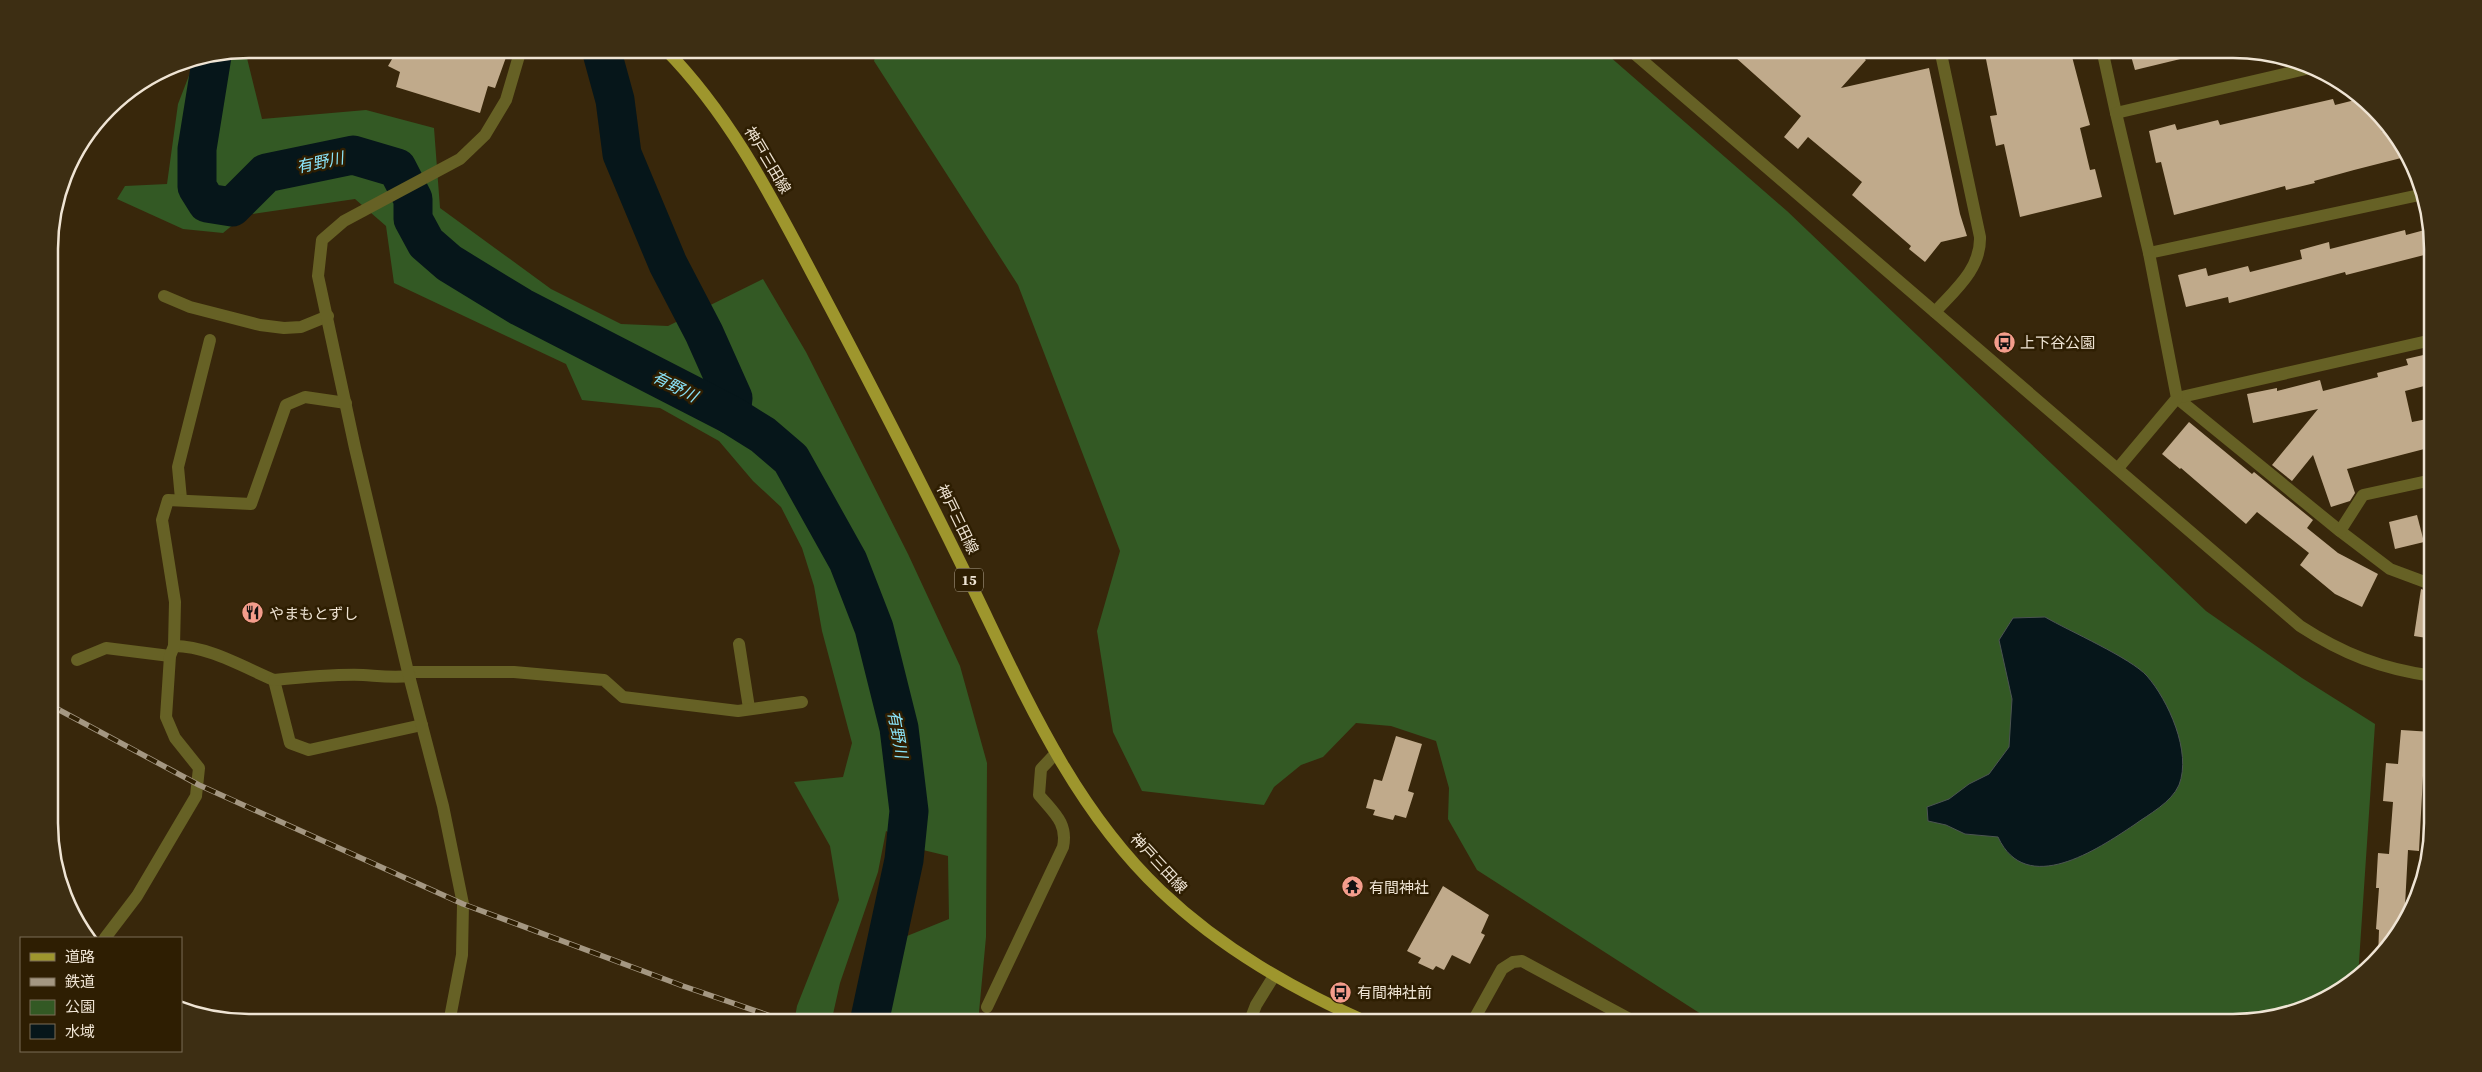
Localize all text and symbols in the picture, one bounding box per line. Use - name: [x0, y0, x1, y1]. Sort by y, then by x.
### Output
- street label: 神戸三田線: [740, 122, 796, 198]
- water label: 有野川: [294, 146, 348, 178]
- bus stop icon: 上下谷公園: [1992, 330, 2016, 354]
- place label: 上下谷公園: [2020, 332, 2095, 353]
- water label: 有野川: [649, 365, 703, 408]
- street label: 神戸三田線: [932, 481, 984, 557]
- road number: 15: [955, 568, 983, 592]
- restaurant icon: やまもとずし: [241, 601, 265, 625]
- place label: やまもとずし: [269, 603, 358, 624]
- water label: 有野川: [883, 708, 913, 762]
- street label: 神戸三田線: [1126, 828, 1192, 898]
- temple icon: 有間神社: [1341, 875, 1365, 899]
- place label: 有間神社: [1369, 877, 1429, 898]
- legend: [20, 937, 182, 1052]
- text: 道路: [65, 946, 95, 967]
- text: 鉄道: [65, 971, 95, 992]
- bus stop icon: 有間神社前: [1329, 980, 1353, 1004]
- place label: 有間神社前: [1357, 982, 1432, 1003]
- text: 公園: [65, 996, 95, 1017]
- text: 水域: [65, 1021, 95, 1042]

